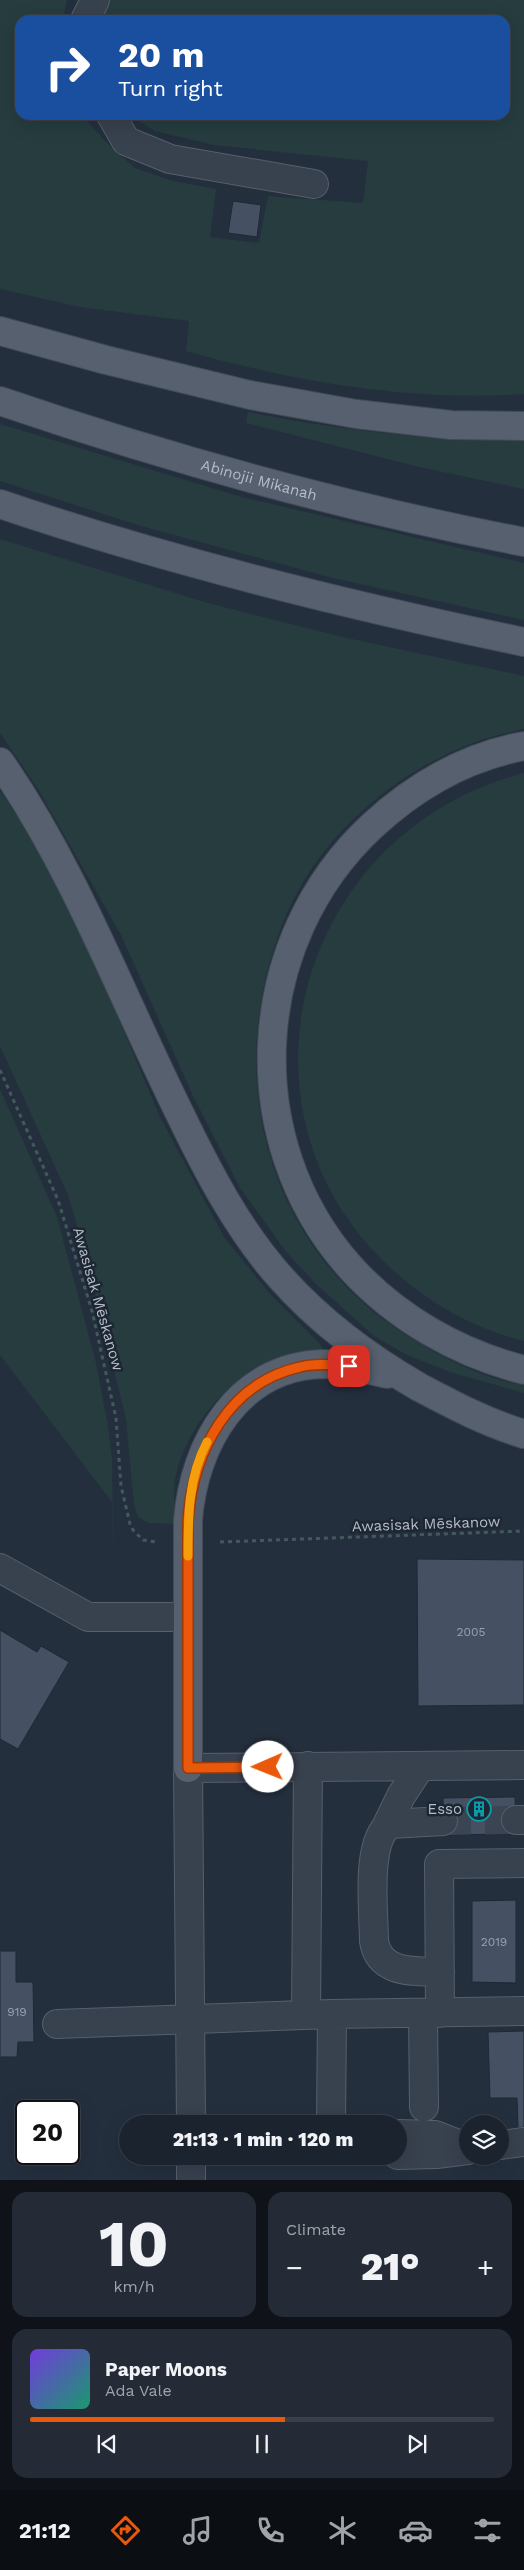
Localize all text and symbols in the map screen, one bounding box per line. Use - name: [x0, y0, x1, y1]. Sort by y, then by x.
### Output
- text: 20 m: [118, 34, 204, 76]
- icon: right: [35, 35, 100, 100]
- text: Turn right: [118, 76, 223, 101]
- street label: Abinojii Mikanah: [199, 456, 319, 504]
- street label: Awasisak Mēskanow: [69, 1225, 127, 1373]
- pin: [328, 1345, 370, 1387]
- icon: arrive: [335, 1352, 363, 1380]
- street label: Awasisak Mēskanow: [351, 1512, 501, 1536]
- house number: 2005: [457, 1625, 485, 1639]
- position arrow: [241, 1740, 293, 1792]
- building icon: Esso: [466, 1796, 492, 1822]
- place label: Esso: [428, 1800, 462, 1818]
- house number: 2019: [481, 1935, 507, 1949]
- house number: 919: [7, 2005, 27, 2019]
- speed limit sign: 20: [15, 2100, 80, 2165]
- map controls: [459, 2115, 509, 2165]
- button: layers: [459, 2115, 509, 2165]
- text: 21:13 · 1 min · 120 m: [173, 2128, 353, 2151]
- text: 10: [99, 2206, 169, 2282]
- text: Climate: [286, 2220, 346, 2239]
- text: 21°: [360, 2245, 420, 2289]
- text: −: [286, 2251, 303, 2284]
- text: +: [477, 2251, 494, 2284]
- text: km/h: [113, 2277, 155, 2296]
- text: Paper Moons: [105, 2358, 227, 2381]
- text: Ada Vale: [105, 2381, 172, 2400]
- icon: previous: [93, 2430, 121, 2458]
- icon: pause: [248, 2430, 276, 2458]
- icon: next: [403, 2430, 431, 2458]
- icon: directions: [108, 2513, 143, 2548]
- icon: music: [180, 2513, 215, 2548]
- icon: phone: [253, 2513, 288, 2548]
- icon: climate: [325, 2513, 360, 2548]
- icon: car: [398, 2513, 433, 2548]
- icon: filters: [470, 2513, 505, 2548]
- text: 21:12: [19, 2518, 71, 2543]

